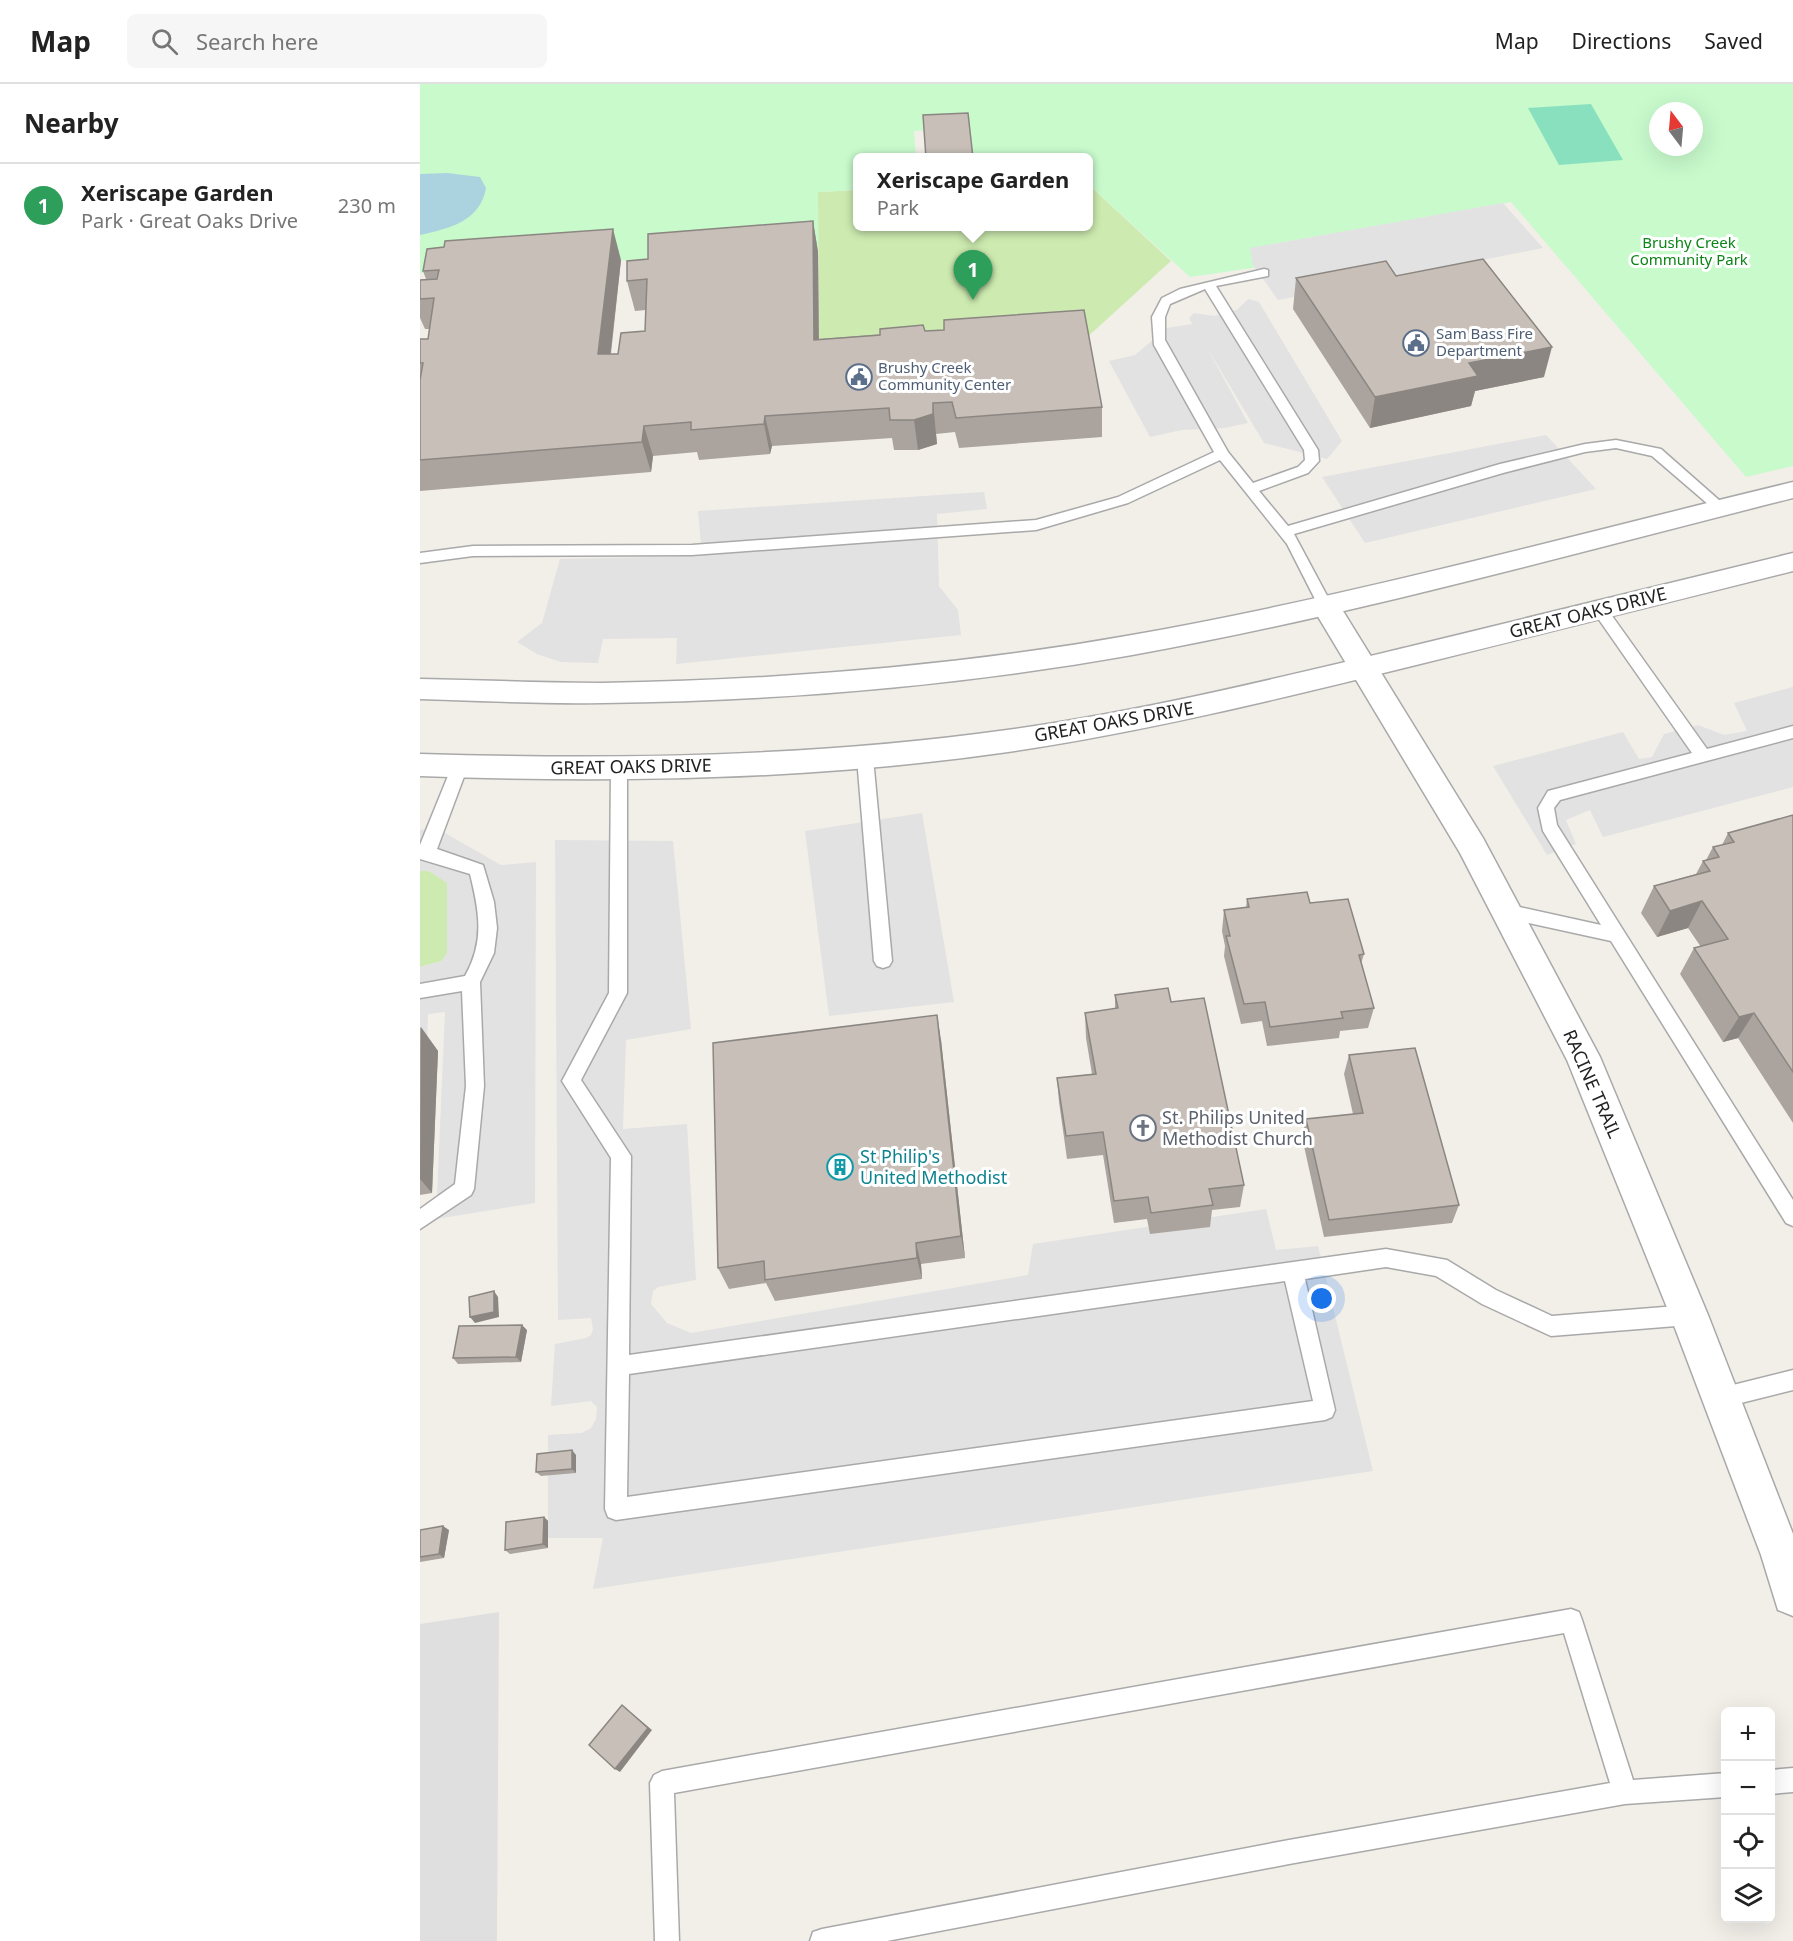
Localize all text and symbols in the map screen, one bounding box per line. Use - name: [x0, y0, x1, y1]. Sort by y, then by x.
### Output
- search box: [127, 14, 547, 68]
- text: Map: [30, 22, 91, 60]
- icon: search: [148, 25, 181, 58]
- text: Search here: [196, 26, 318, 56]
- text: Map: [1495, 27, 1539, 55]
- text: Directions: [1572, 27, 1671, 55]
- text: Saved: [1704, 27, 1763, 55]
- north arrow: [1649, 102, 1703, 156]
- text: Nearby: [24, 105, 119, 141]
- popup: [853, 153, 1093, 231]
- text: Xeriscape Garden: [877, 164, 1069, 194]
- text: Xeriscape Garden: [81, 177, 273, 207]
- text: 1: [38, 192, 49, 219]
- text: 230 m: [338, 192, 396, 219]
- text: Park: [877, 194, 919, 221]
- text: Park · Great Oaks Drive: [81, 207, 298, 234]
- park label: Brushy Creek Community Park: [1630, 232, 1748, 269]
- pin: 1: [954, 250, 992, 300]
- place label: Sam Bass Fire Department: [1436, 323, 1533, 360]
- public building icon: Sam Bass Fire Department: [1401, 328, 1431, 358]
- place label: Brushy Creek Community Center: [878, 357, 1011, 394]
- public building icon: Brushy Creek Community Center: [844, 362, 874, 392]
- street label: GREAT OAKS DRIVE: [1507, 581, 1669, 643]
- street label: GREAT OAKS DRIVE: [1032, 695, 1195, 747]
- street label: GREAT OAKS DRIVE: [550, 753, 712, 779]
- street label: RACINE TRAIL: [1558, 1026, 1628, 1142]
- place label: St. Philips United Methodist Church: [1162, 1105, 1313, 1150]
- church icon: St. Philips United Methodist Church: [1128, 1113, 1158, 1143]
- place label: St Philip's United Methodist: [860, 1144, 1008, 1189]
- building icon: St Philip's United Methodist: [825, 1152, 855, 1182]
- your location: [1307, 1284, 1336, 1313]
- map controls: [1721, 1707, 1775, 1923]
- button: +: [1721, 1707, 1775, 1761]
- button: −: [1721, 1761, 1775, 1815]
- button: locate: [1721, 1815, 1775, 1869]
- button: layers: [1721, 1869, 1775, 1923]

